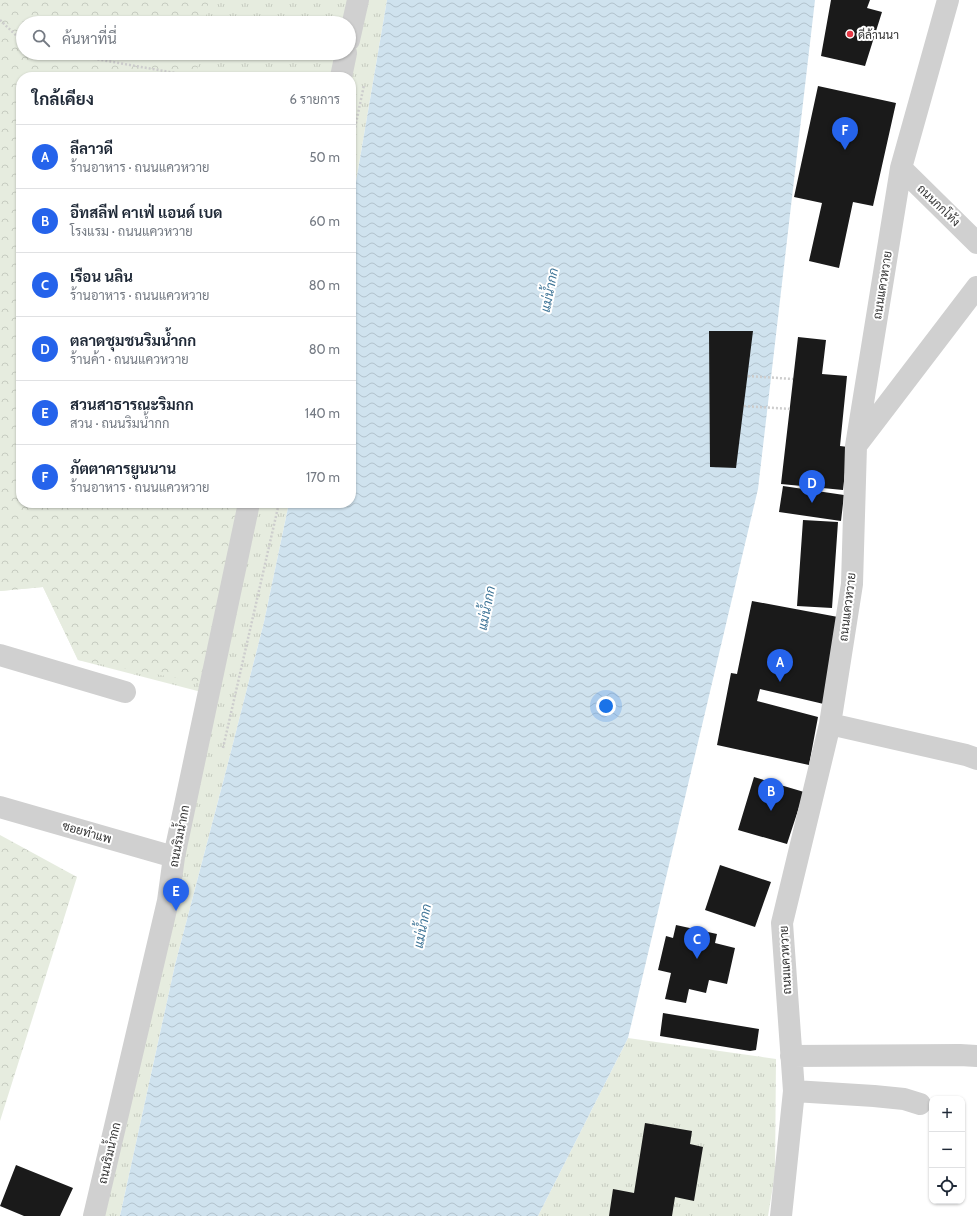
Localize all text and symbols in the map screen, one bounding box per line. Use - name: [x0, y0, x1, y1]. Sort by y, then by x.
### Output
- search box: [16, 16, 356, 60]
- icon: search: [30, 27, 52, 49]
- place label: ดีล้านนา: [858, 27, 899, 42]
- marker: ดีล้านนา: [845, 29, 855, 39]
- text: ค้นหาที่นี่: [62, 30, 117, 48]
- text: ใกล้เคียง: [32, 89, 94, 109]
- text: 6 รายการ: [290, 91, 340, 107]
- pin: F: [832, 117, 858, 150]
- text: ลีลาวดี: [70, 140, 113, 158]
- text: A: [41, 149, 49, 165]
- text: 50 m: [310, 149, 340, 165]
- text: ร้านอาหาร · ถนนแควหวาย: [70, 159, 209, 175]
- street label: ถนนกกโท้ง: [914, 181, 964, 229]
- text: อีทสลีฟ คาเฟ่ แอนด์ เบด: [70, 204, 222, 222]
- text: B: [41, 213, 49, 229]
- text: 60 m: [309, 213, 340, 229]
- text: โรงแรม · ถนนแควหวาย: [70, 223, 193, 239]
- street label: ถนนแควหวาย: [869, 250, 895, 320]
- water label: แม่น้ำกก: [533, 266, 561, 314]
- text: เรือน นลิน: [70, 268, 133, 286]
- text: C: [41, 277, 49, 293]
- text: 80 m: [309, 277, 340, 293]
- text: ร้านอาหาร · ถนนแควหวาย: [70, 287, 209, 303]
- text: ตลาดชุมชนริมน้ำกก: [70, 332, 196, 350]
- text: D: [40, 341, 50, 357]
- text: 80 m: [309, 341, 340, 357]
- text: ร้านค้า · ถนนแควหวาย: [70, 351, 189, 367]
- text: สวนสาธารณะริมกก: [70, 396, 194, 414]
- text: E: [41, 405, 49, 421]
- text: 140 m: [305, 405, 340, 421]
- text: สวน · ถนนริมน้ำกก: [70, 415, 169, 431]
- text: ภัตตาคารยูนนาน: [70, 460, 176, 478]
- text: F: [42, 469, 48, 485]
- text: 170 m: [306, 469, 340, 485]
- pin: D: [799, 470, 825, 503]
- text: ร้านอาหาร · ถนนแควหวาย: [70, 479, 209, 495]
- street label: ถนนแควหวาย: [835, 572, 859, 642]
- water label: แม่น้ำกก: [470, 584, 498, 632]
- pin: A: [767, 649, 793, 682]
- your location: [596, 696, 616, 716]
- pin: B: [758, 778, 784, 811]
- street label: ถนนริมน้ำกก: [163, 803, 192, 868]
- street label: ซอยทำแพ: [61, 818, 113, 846]
- pin: E: [163, 878, 189, 911]
- water label: แม่น้ำกก: [406, 902, 434, 950]
- street label: ถนนแควหวาย: [776, 925, 794, 995]
- pin: C: [684, 926, 710, 959]
- map controls: [929, 1096, 965, 1204]
- button: +: [929, 1096, 965, 1132]
- street label: ถนนริมน้ำกก: [92, 1120, 123, 1185]
- button: −: [929, 1132, 965, 1168]
- button: locate: [929, 1168, 965, 1204]

